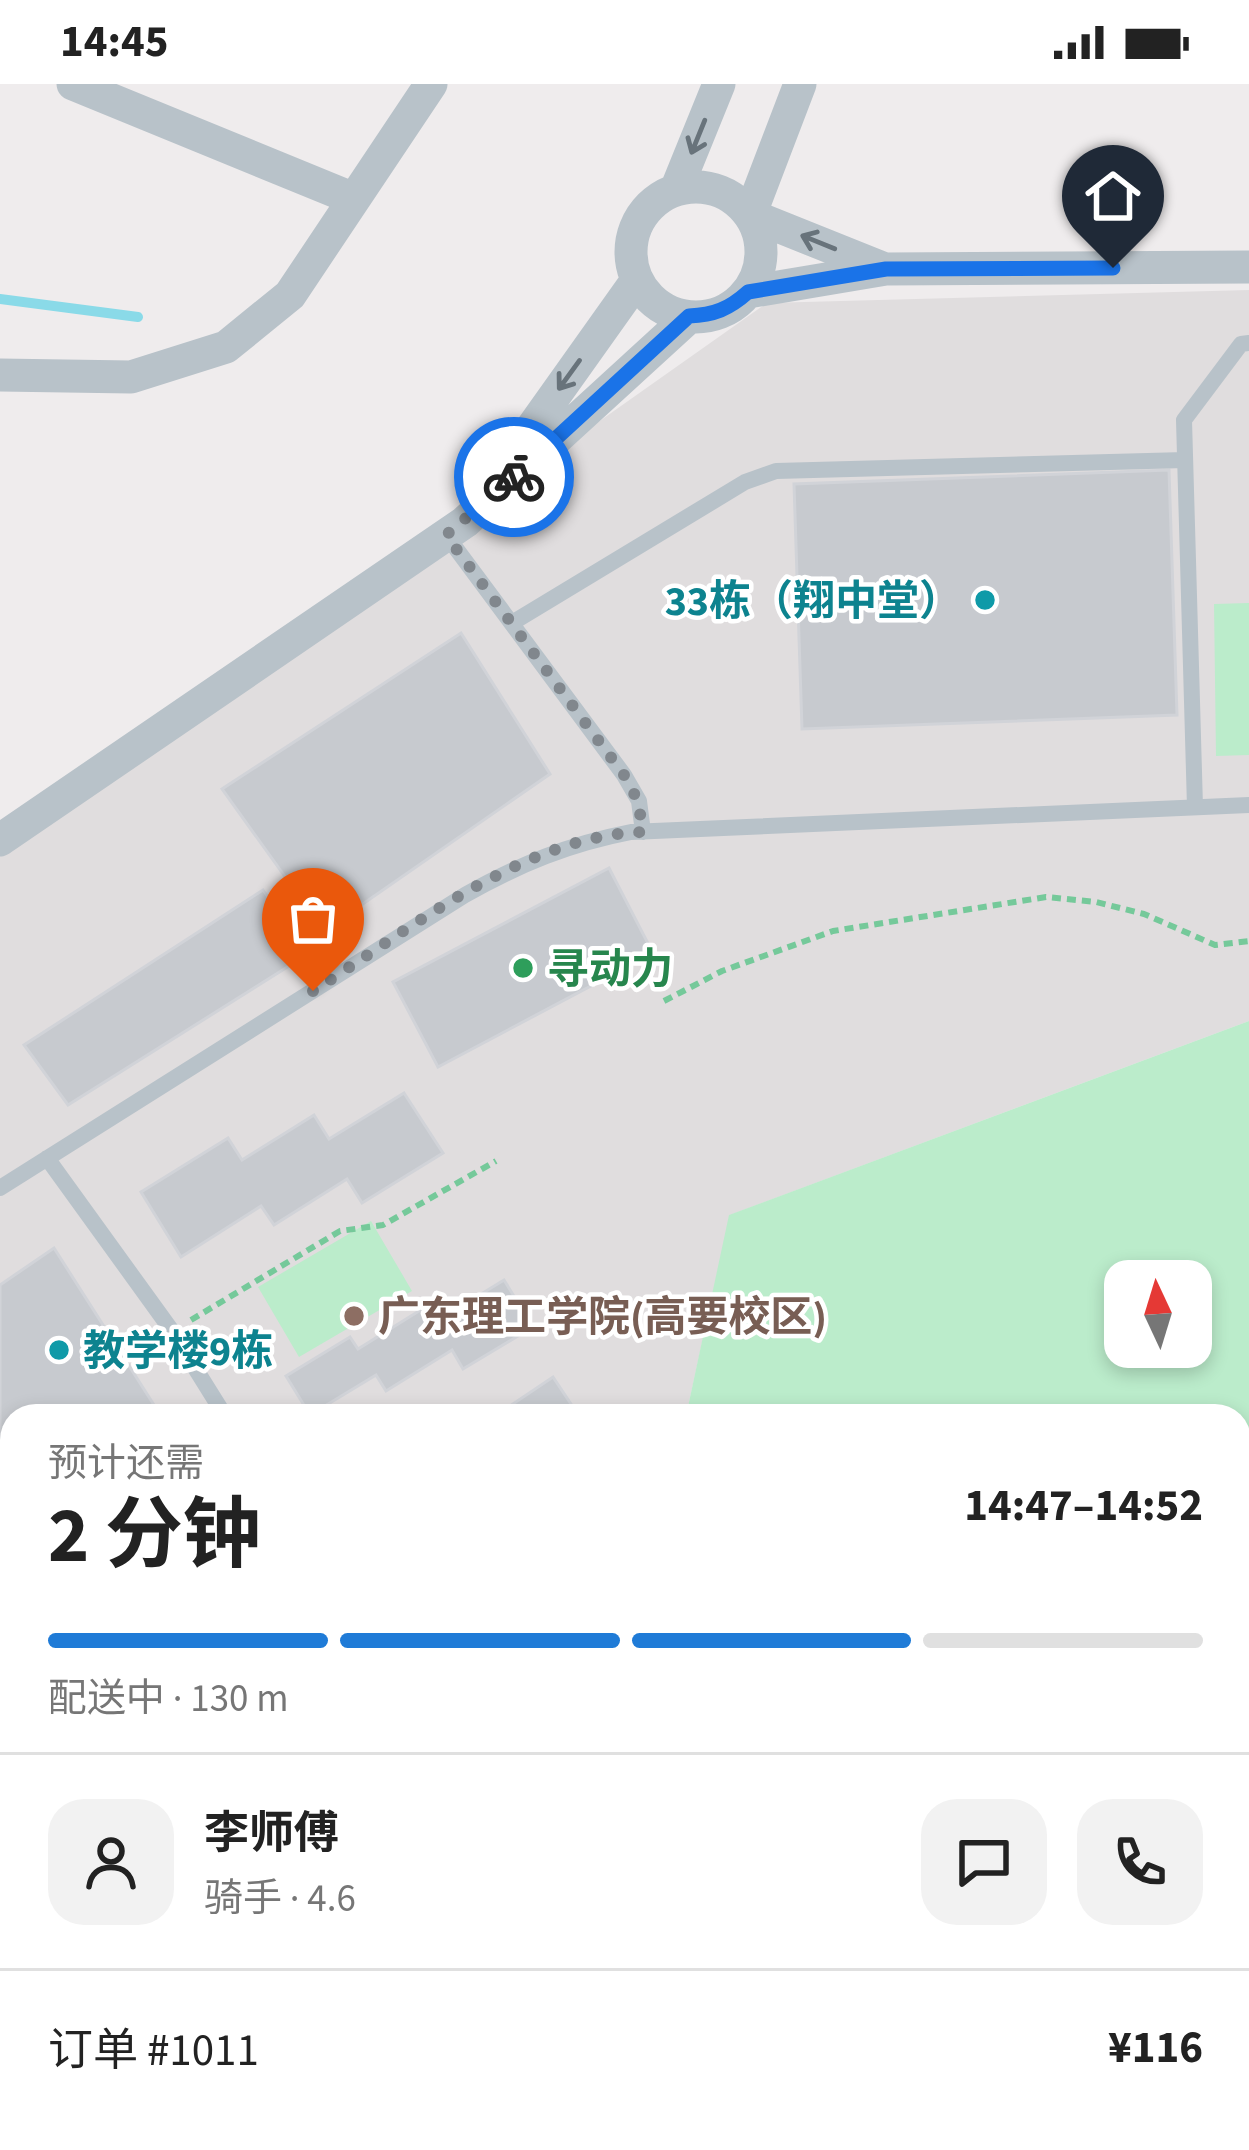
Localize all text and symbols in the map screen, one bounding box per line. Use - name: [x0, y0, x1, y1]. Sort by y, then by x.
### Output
- text: 14:45: [60, 10, 169, 74]
- one-way arrow: [685, 117, 707, 154]
- pin: [1062, 145, 1164, 268]
- icon: home: [1080, 163, 1146, 229]
- one-way arrow: [801, 230, 838, 251]
- one-way arrow: [557, 358, 582, 391]
- courier: [454, 417, 574, 537]
- icon: bike: [481, 444, 547, 510]
- place label: 33栋（翔中堂）: [665, 572, 961, 632]
- marker: 33栋（翔中堂）: [972, 587, 998, 613]
- pin: [262, 868, 364, 991]
- icon: bag: [280, 886, 346, 952]
- place label: 寻动力: [547, 940, 673, 1000]
- marker: 寻动力: [510, 955, 536, 981]
- north arrow: [1104, 1260, 1212, 1368]
- map controls: [1104, 1260, 1212, 1368]
- place label: 广东理工学院(高要校区): [378, 1288, 827, 1348]
- marker: 广东理工学院(高要校区): [341, 1303, 367, 1329]
- place label: 教学楼9栋: [83, 1322, 273, 1382]
- marker: 教学楼9栋: [46, 1337, 72, 1363]
- text: 预计还需: [48, 1436, 204, 1492]
- text: 14:47–14:52: [964, 1474, 1203, 1538]
- text: 2 分钟: [48, 1481, 261, 1592]
- text: 配送中 · 130 m: [48, 1671, 289, 1727]
- button: person: [48, 1799, 174, 1925]
- button: chat: [921, 1799, 1047, 1925]
- button: phone: [1077, 1799, 1203, 1925]
- text: 李师傅: [204, 1802, 339, 1866]
- text: 骑手 · 4.6: [204, 1871, 356, 1927]
- text: ¥116: [1108, 2016, 1203, 2080]
- text: 订单 #1011: [48, 2019, 259, 2083]

